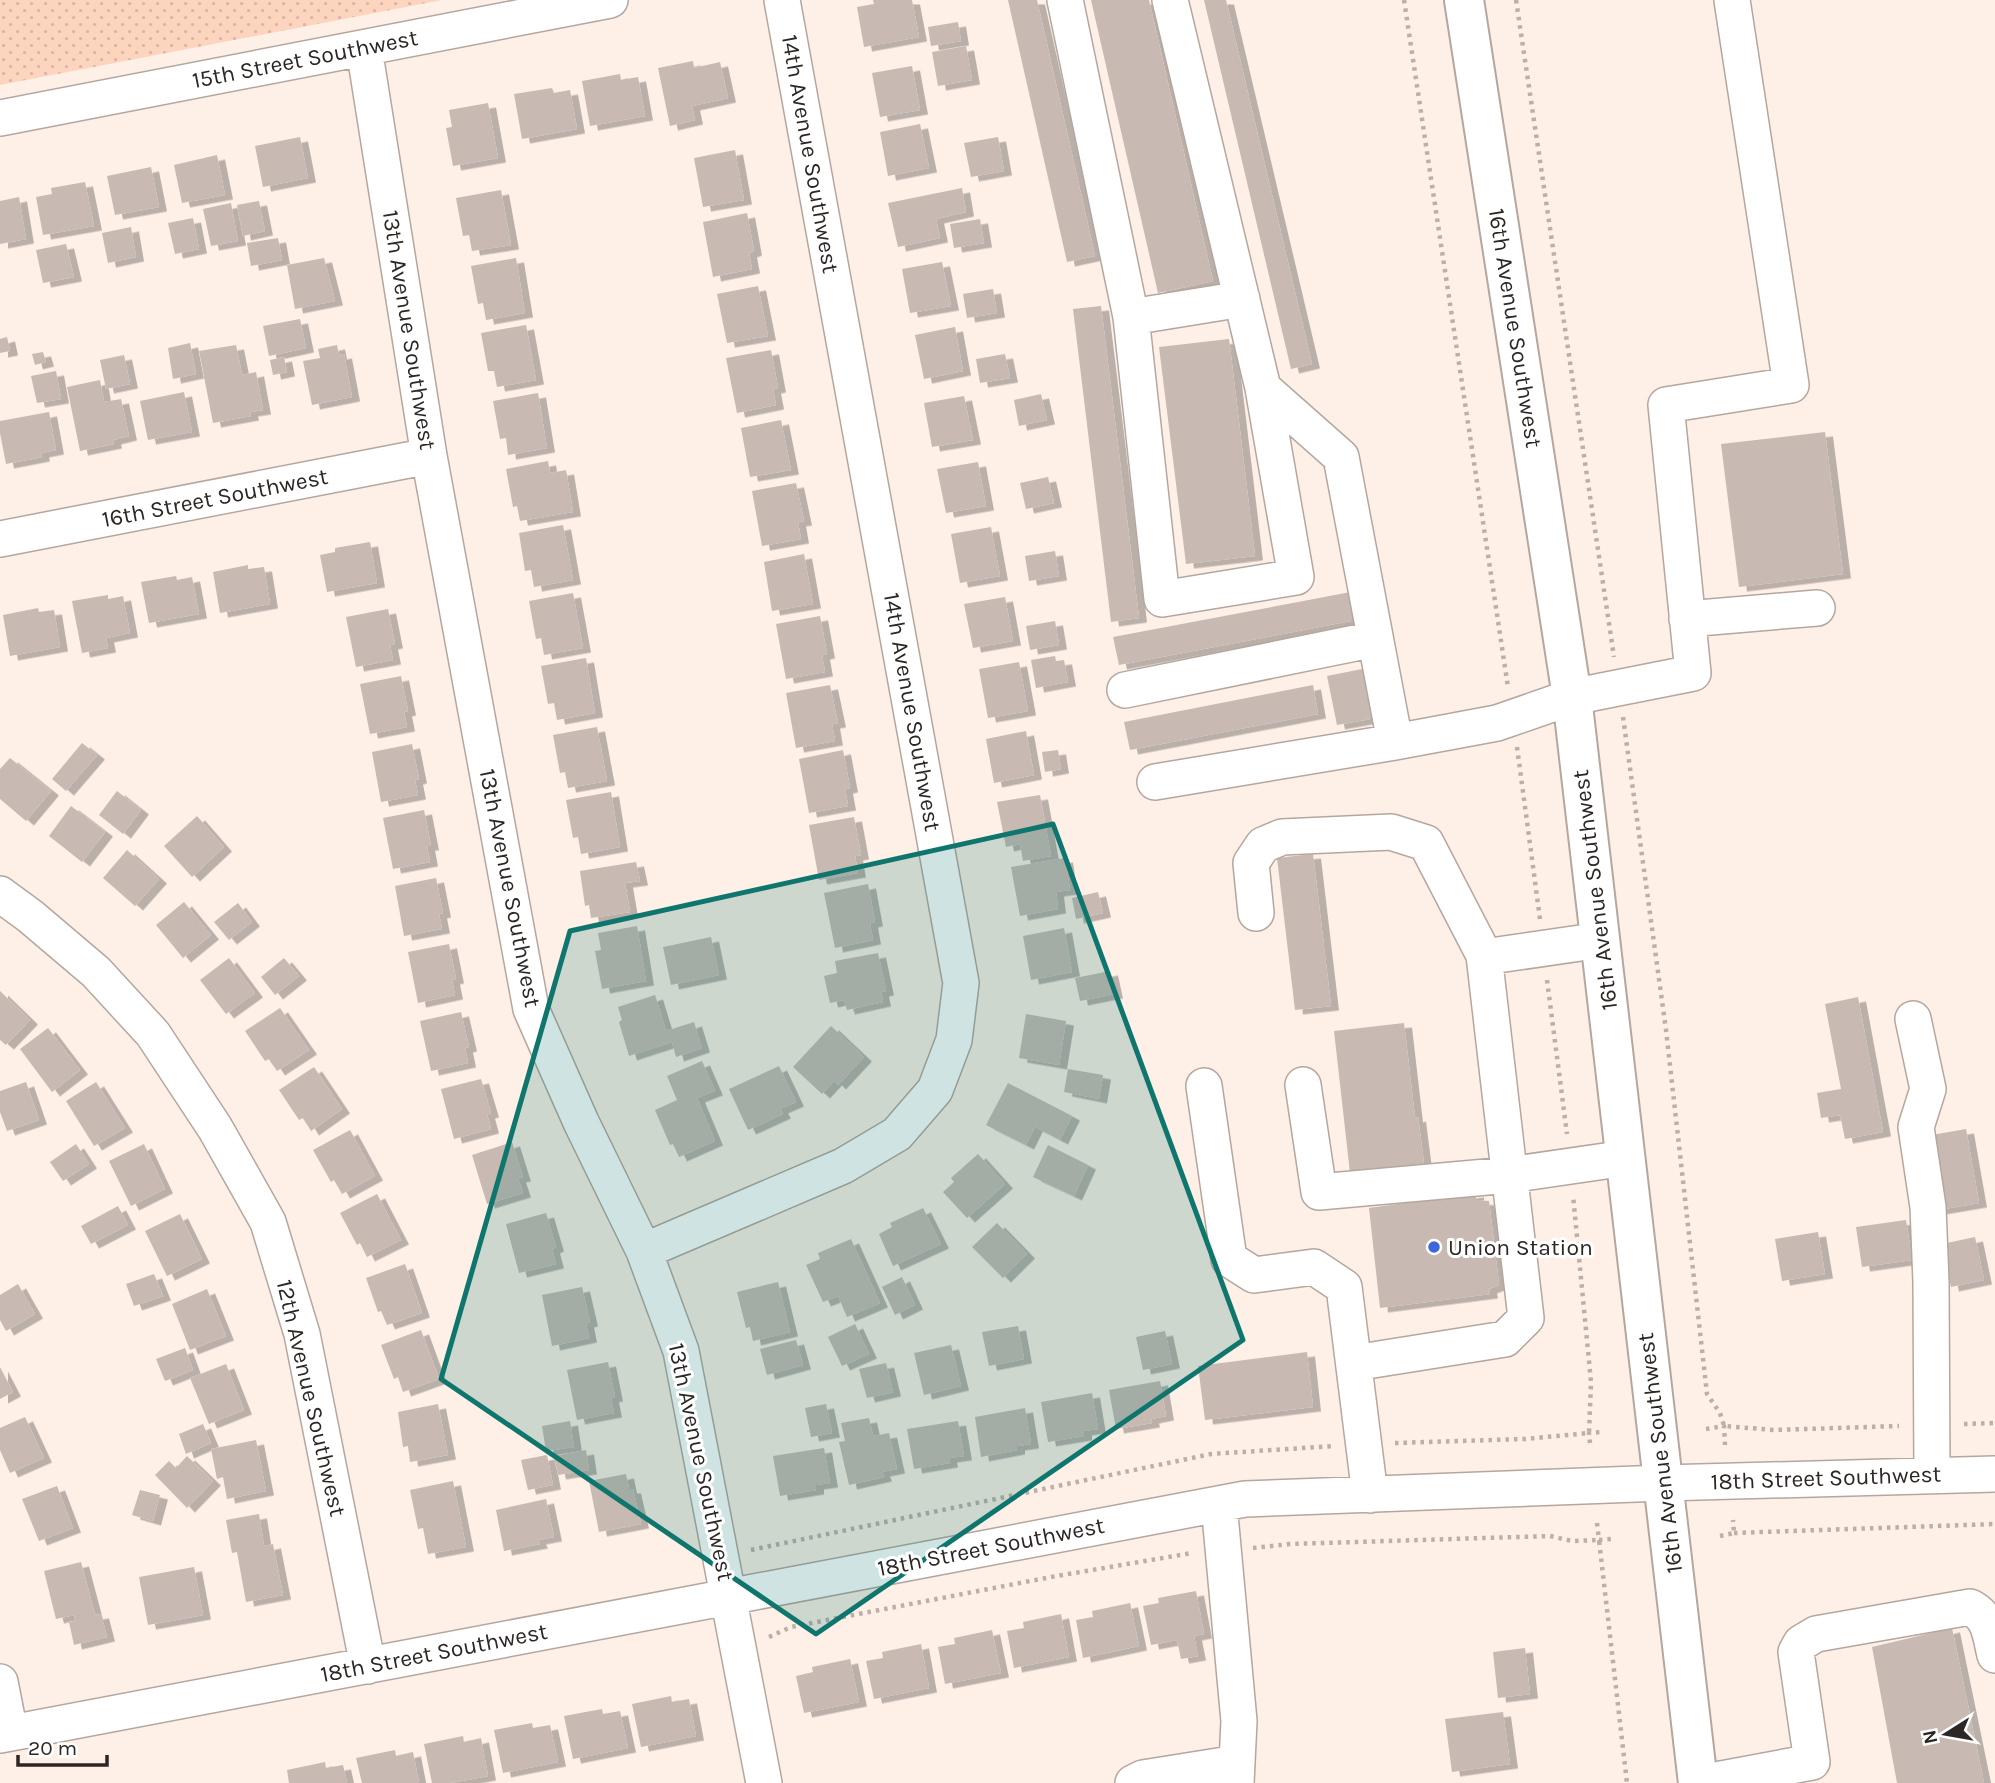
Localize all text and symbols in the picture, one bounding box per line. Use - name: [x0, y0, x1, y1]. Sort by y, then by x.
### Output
- street label: 15th Street Southwest: [190, 24, 420, 94]
- street label: 14th Avenue Southwest: [776, 33, 844, 276]
- street label: 16th Avenue Southwest: [1483, 206, 1547, 450]
- street label: 13th Avenue Southwest: [377, 208, 441, 452]
- street label: 16th Street Southwest: [100, 463, 331, 533]
- street label: 14th Avenue Southwest: [878, 591, 946, 834]
- street label: 13th Avenue Southwest: [474, 766, 546, 1010]
- street label: 16th Avenue Southwest: [1567, 768, 1623, 1012]
- place label: Union Station: [1448, 1234, 1593, 1261]
- marker: Union Station: [1426, 1239, 1442, 1255]
- street label: 12th Avenue Southwest: [271, 1277, 351, 1519]
- street label: 16th Avenue Southwest: [1632, 1331, 1688, 1575]
- street label: 13th Avenue Southwest: [663, 1341, 739, 1584]
- street label: 18th Street Southwest: [1710, 1460, 1942, 1496]
- street label: 18th Street Southwest: [875, 1512, 1107, 1582]
- street label: 18th Street Southwest: [318, 1618, 550, 1688]
- north arrow: [1911, 1699, 1981, 1769]
- scale bar: [18, 1724, 107, 1768]
- text: N: [1918, 1728, 1942, 1746]
- text: 20 m: [28, 1736, 77, 1760]

